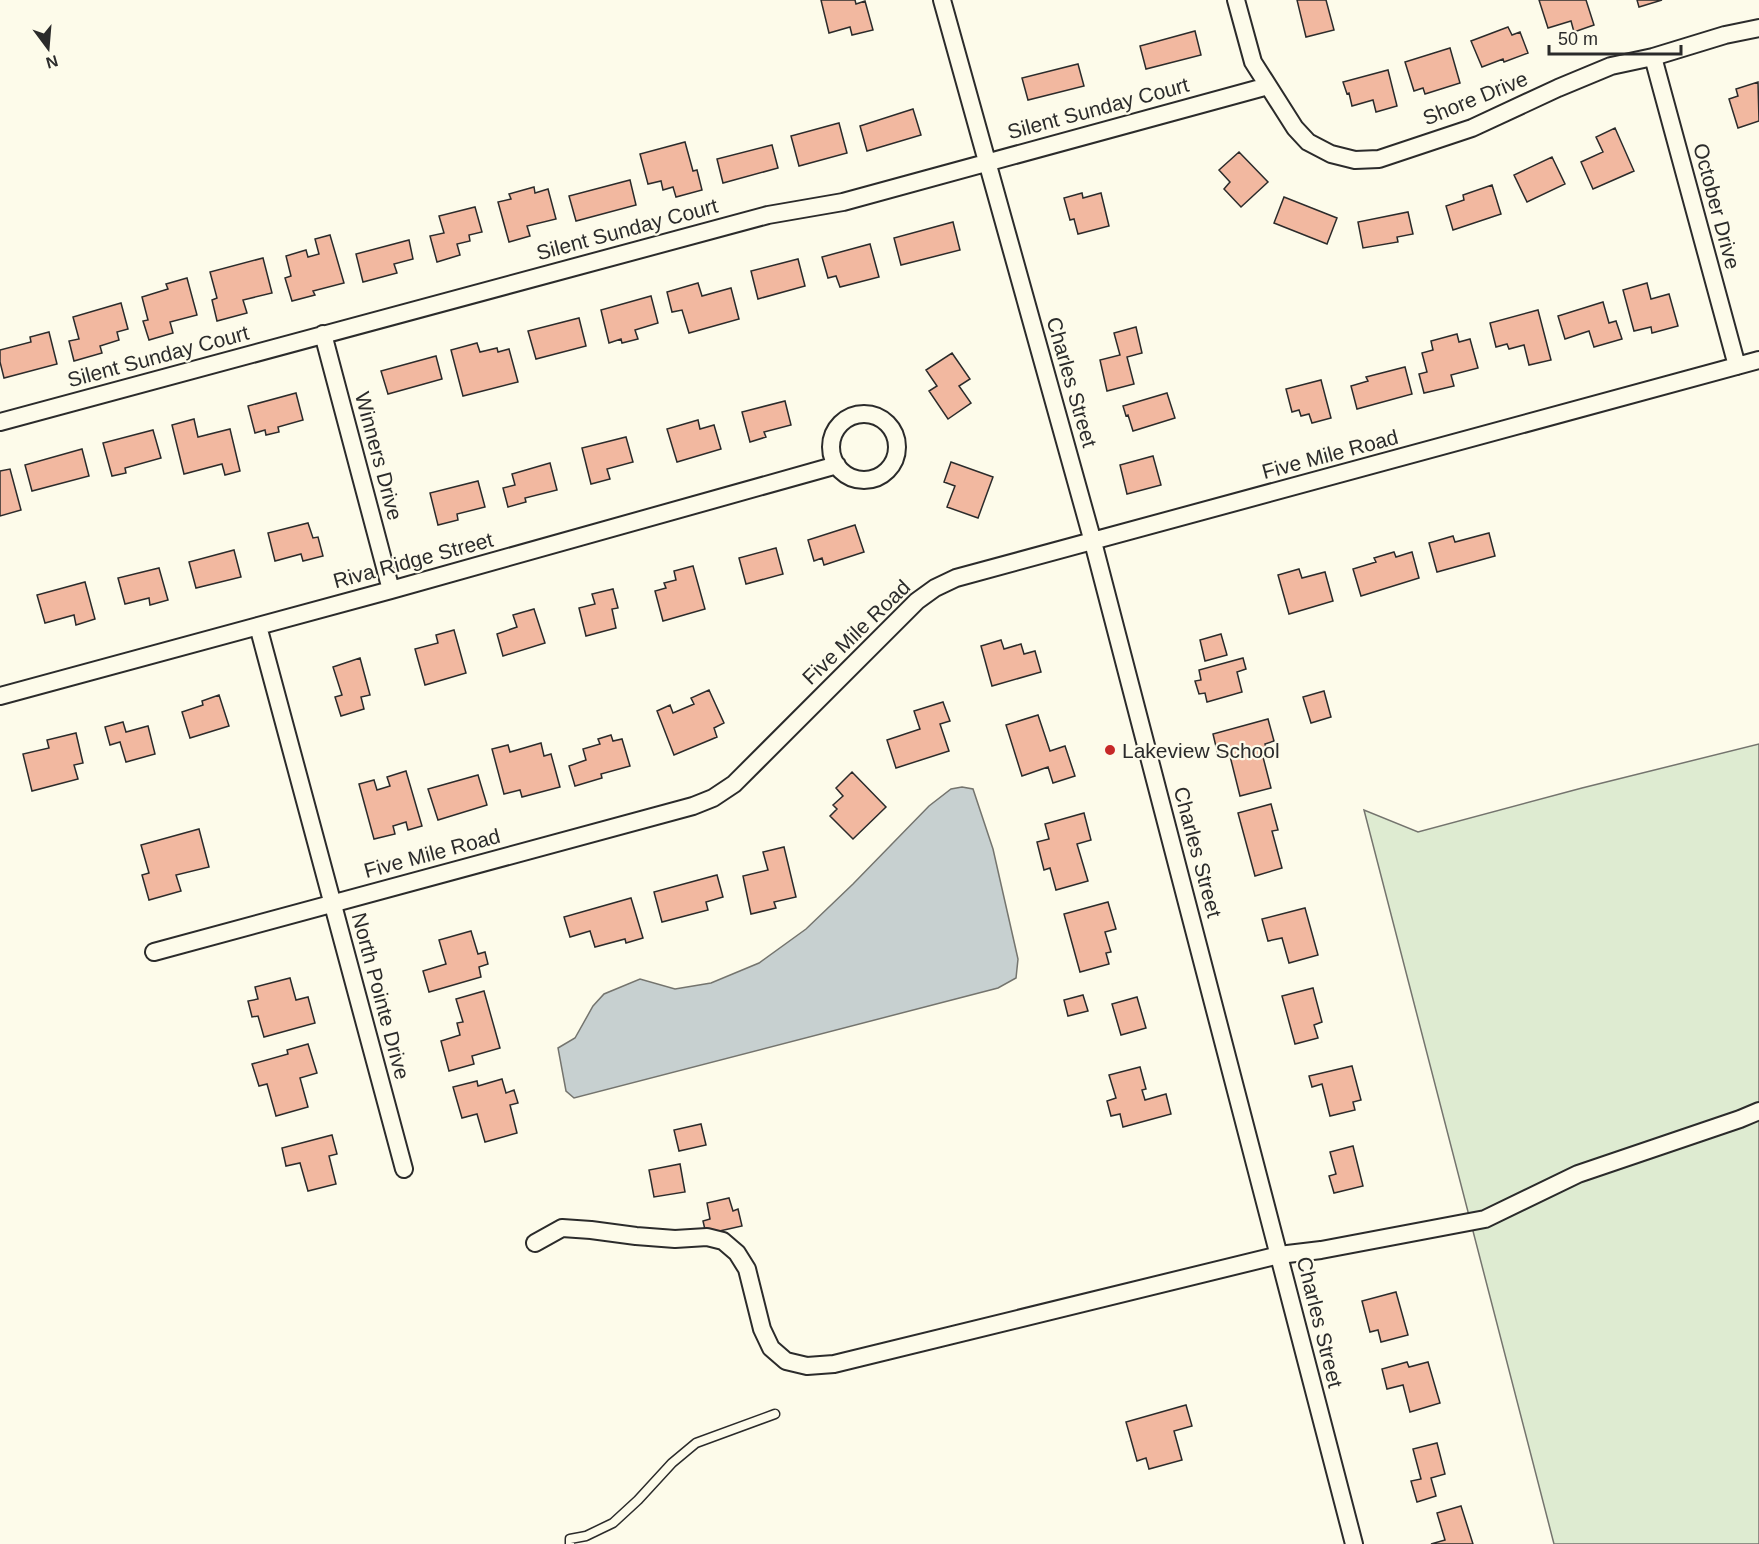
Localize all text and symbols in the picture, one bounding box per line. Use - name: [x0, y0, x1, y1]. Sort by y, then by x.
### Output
- north arrow: [18, 18, 78, 78]
- scale bar: [1549, 18, 1681, 56]
- text: 50 m: [1558, 29, 1598, 49]
- text: N: [44, 52, 60, 72]
- street label: Shore Drive: [1419, 67, 1531, 129]
- street label: Silent Sunday Court: [1005, 73, 1191, 143]
- street label: October Drive: [1689, 140, 1745, 272]
- street label: Silent Sunday Court: [534, 194, 720, 264]
- street label: Charles Street: [1042, 314, 1102, 450]
- street label: Silent Sunday Court: [65, 321, 251, 391]
- street label: Winners Drive: [351, 389, 407, 523]
- street label: Five Mile Road: [1259, 425, 1401, 483]
- street label: Riva Ridge Street: [331, 528, 496, 592]
- street label: Five Mile Road: [798, 575, 914, 689]
- place label: Lakeview School: [1122, 739, 1280, 762]
- marker: Lakeview School: [1103, 743, 1117, 757]
- street label: Charles Street: [1170, 784, 1227, 920]
- street label: Five Mile Road: [361, 824, 503, 882]
- street label: North Pointe Drive: [348, 910, 414, 1082]
- street label: Charles Street: [1293, 1254, 1347, 1390]

